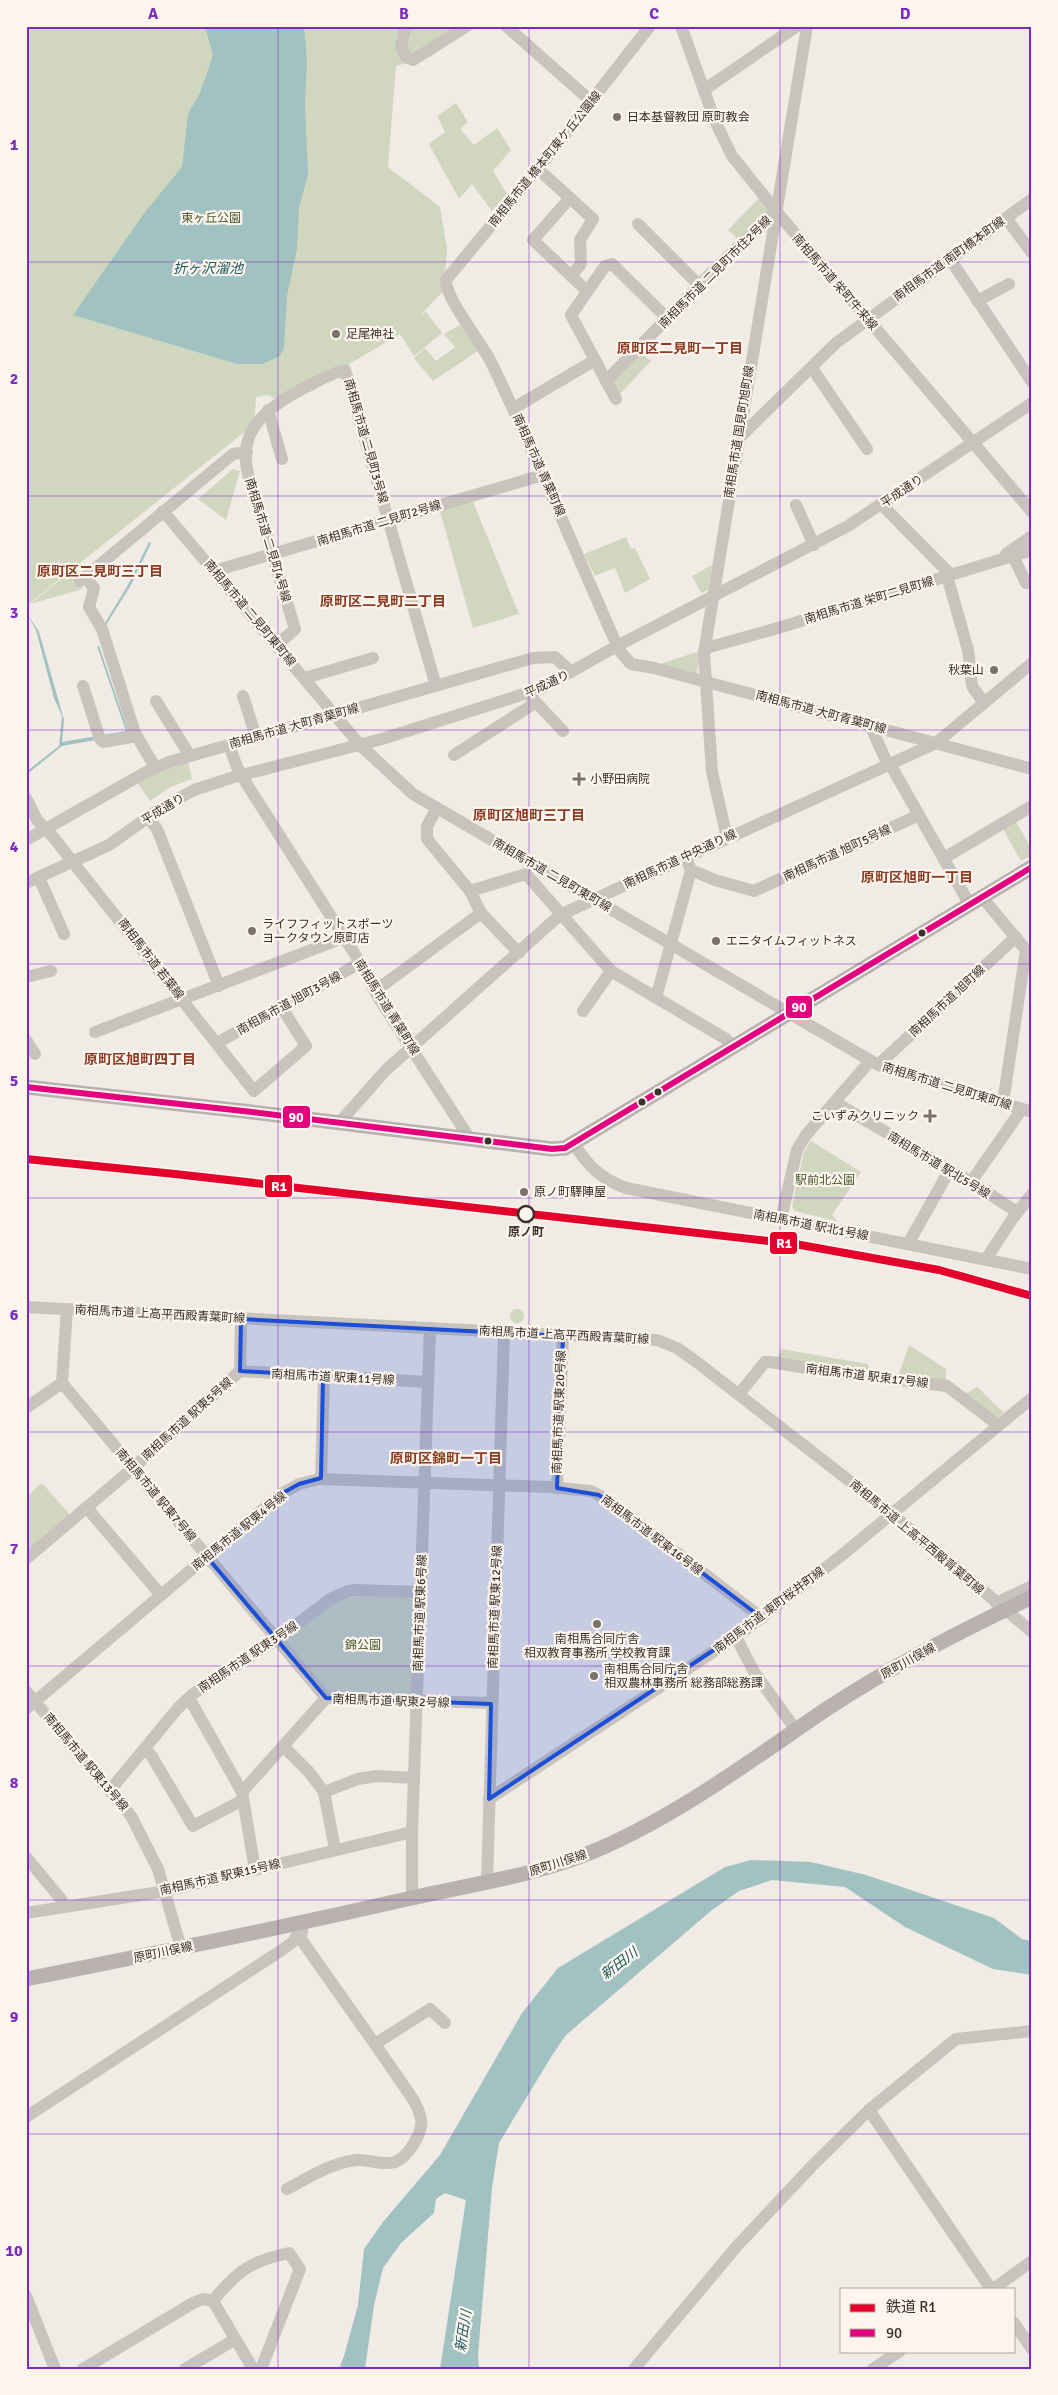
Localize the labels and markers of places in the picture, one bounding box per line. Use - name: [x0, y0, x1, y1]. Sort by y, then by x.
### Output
- place label: 日本基督教団 原町教会: [627, 110, 750, 125]
- marker: 日本基督教団 原町教会: [611, 111, 623, 123]
- place label: 足尾神社: [346, 327, 394, 342]
- marker: 足尾神社: [330, 328, 342, 340]
- place label: 秋葉山: [948, 663, 984, 678]
- marker: 秋葉山: [988, 664, 1000, 676]
- marker: 小野田病院: [572, 772, 586, 786]
- place label: 小野田病院: [590, 772, 650, 787]
- place label: ライフフィットスポーツ ヨークタウン原町店: [262, 917, 394, 946]
- marker: ライフフィットスポーツ ヨークタウン原町店: [246, 925, 258, 937]
- unlabelled marker: [917, 928, 927, 938]
- place label: エニタイムフィットネス: [726, 934, 857, 949]
- marker: エニタイムフィットネス: [710, 935, 722, 947]
- unlabelled marker: [653, 1087, 663, 1097]
- unlabelled marker: [637, 1097, 647, 1107]
- place label: こいずみクリニック: [811, 1109, 919, 1124]
- marker: こいずみクリニック: [923, 1109, 937, 1123]
- unlabelled marker: [483, 1136, 493, 1146]
- place label: 原ノ町驛陣屋: [534, 1185, 606, 1200]
- marker: 原ノ町驛陣屋: [518, 1186, 530, 1198]
- marker: 原ノ町: [517, 1205, 535, 1223]
- place label: 原ノ町: [508, 1225, 544, 1240]
- marker: 南相馬合同庁舎 相双教育事務所 学校教育課: [591, 1618, 603, 1630]
- place label: 南相馬合同庁舎 相双教育事務所 学校教育課: [524, 1632, 670, 1661]
- place label: 南相馬合同庁舎 相双農林事務所 総務部総務課: [604, 1662, 763, 1691]
- marker: 南相馬合同庁舎 相双農林事務所 総務部総務課: [588, 1670, 600, 1682]

